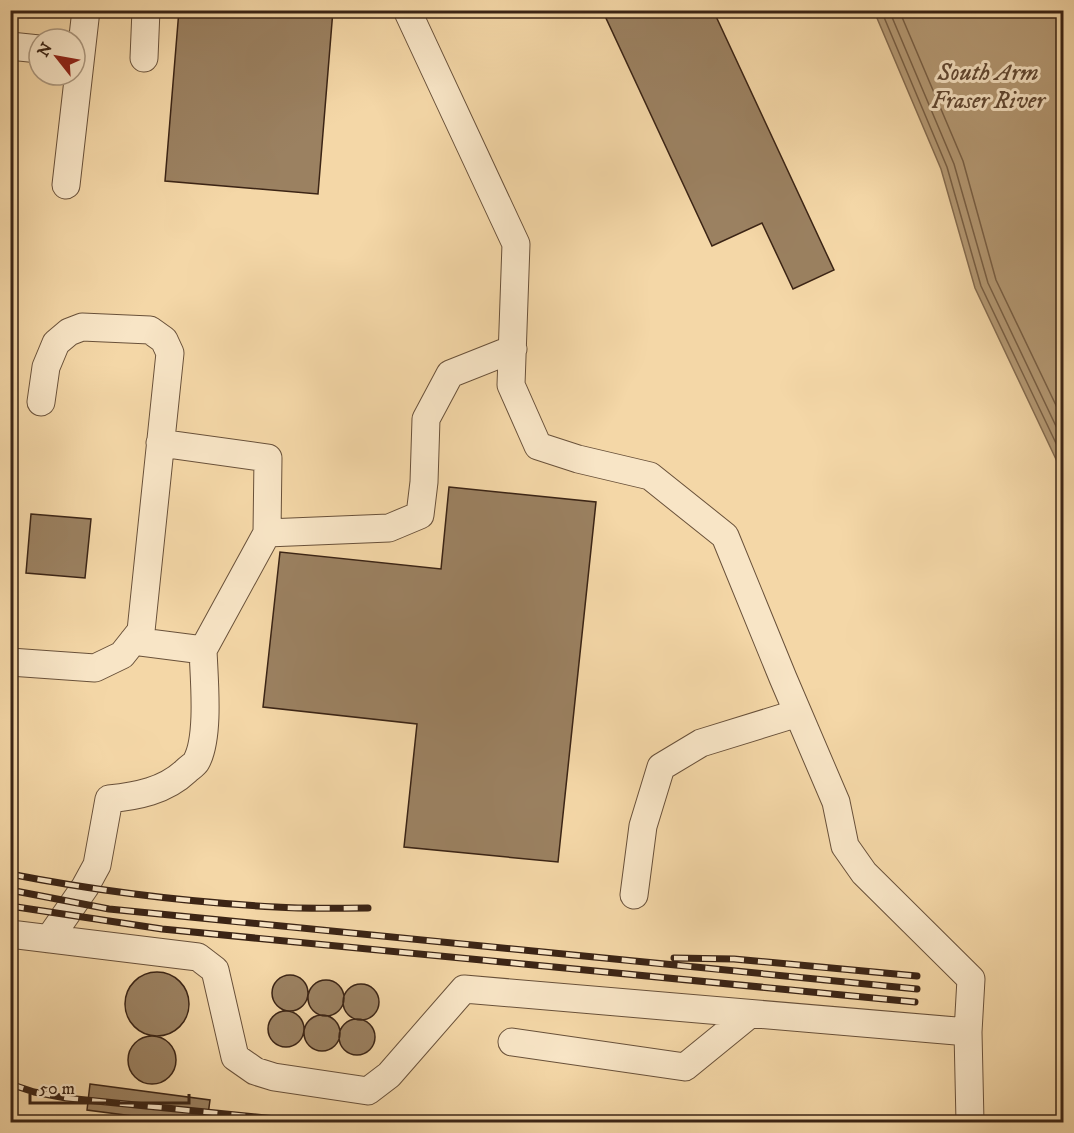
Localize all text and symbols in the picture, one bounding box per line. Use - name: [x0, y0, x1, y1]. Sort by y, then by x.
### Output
- north arrow: [27, 27, 87, 87]
- text: N: [33, 39, 57, 61]
- water label: South Arm Fraser River: [931, 58, 1047, 116]
- scale bar: [30, 1067, 189, 1105]
- text: 50 m: [39, 1078, 75, 1100]

